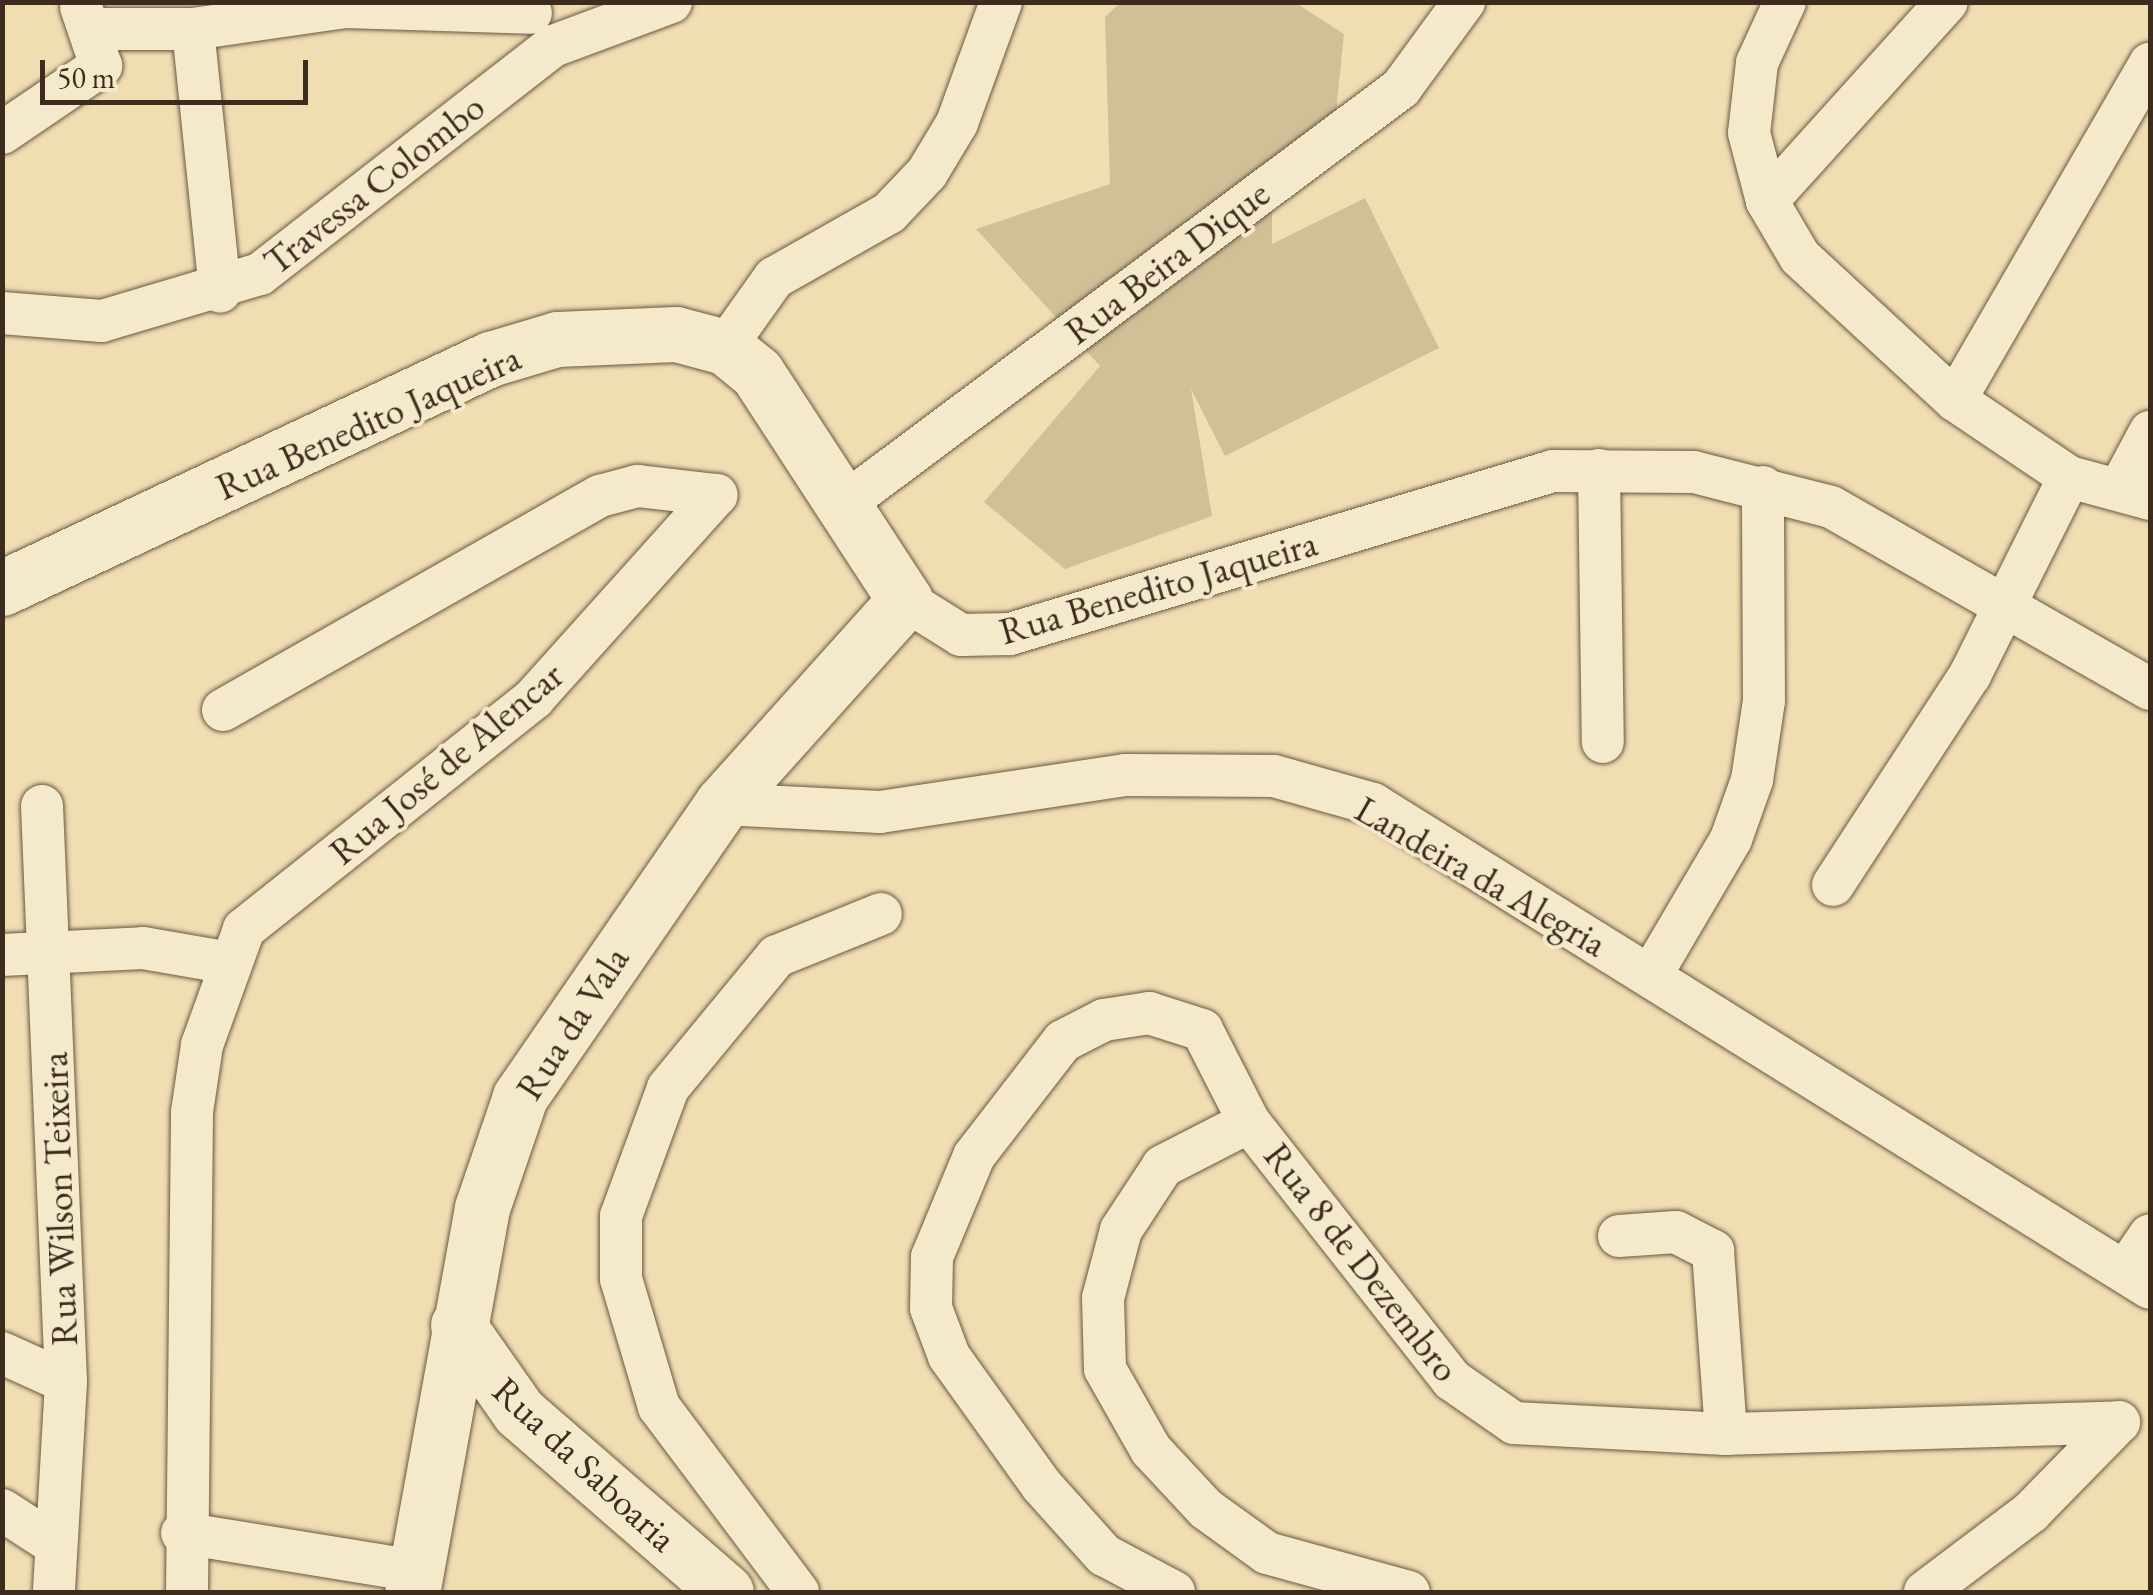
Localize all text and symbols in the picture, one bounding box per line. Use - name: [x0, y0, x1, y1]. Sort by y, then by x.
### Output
- scale bar: [45, 40, 312, 102]
- text: 50 m: [57, 58, 115, 97]
- street label: Travessa Colombo: [254, 84, 494, 284]
- street label: Rua Beira Dique: [1056, 170, 1278, 354]
- street label: Rua Benedito Jaqueira: [209, 334, 527, 510]
- street label: Rua Benedito Jaqueira: [994, 520, 1322, 654]
- street label: Rua José de Alencar: [320, 652, 572, 874]
- street label: Landeira da Alegria: [1347, 786, 1615, 966]
- street label: Rua da Vala: [506, 938, 638, 1108]
- street label: Rua Wilson Teixeira: [31, 1051, 87, 1347]
- street label: Rua 8 de Dezembro: [1255, 1133, 1469, 1391]
- street label: Rua da Saboaria: [484, 1367, 686, 1561]

